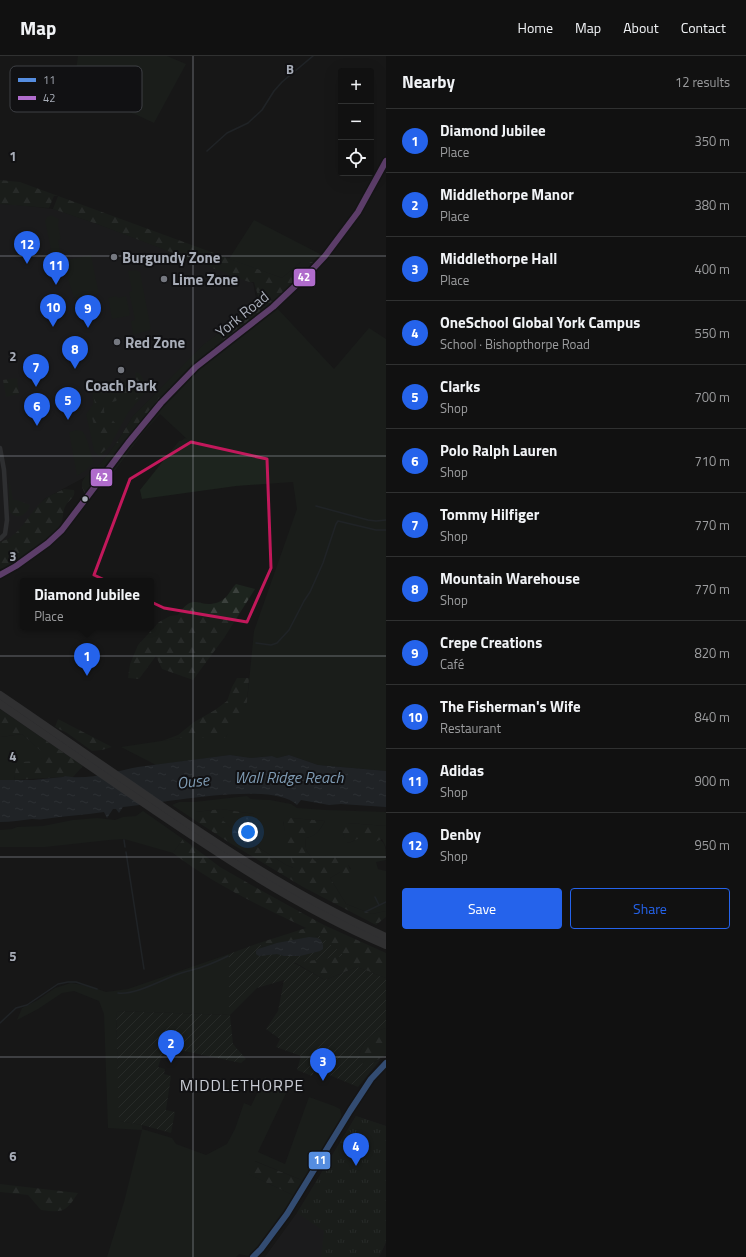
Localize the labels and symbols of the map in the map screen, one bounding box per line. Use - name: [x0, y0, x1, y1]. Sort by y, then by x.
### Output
- text: B: [286, 59, 294, 79]
- legend: [10, 66, 142, 112]
- text: 11: [43, 72, 55, 88]
- text: 42: [43, 90, 55, 106]
- text: 1: [9, 146, 17, 166]
- pin: 12: [14, 231, 40, 264]
- place label: Burgundy Zone: [122, 246, 221, 269]
- pin: 11: [43, 252, 69, 285]
- marker: Burgundy Zone: [109, 252, 119, 262]
- place label: Lime Zone: [172, 268, 239, 291]
- line badge: 42: [293, 268, 316, 287]
- text: 42: [298, 269, 310, 285]
- marker: Lime Zone: [159, 274, 169, 284]
- street label: York Road: [210, 285, 274, 343]
- pin: 10: [40, 294, 66, 327]
- pin: 9: [75, 295, 101, 328]
- place label: Red Zone: [125, 331, 186, 354]
- pin: 8: [62, 336, 88, 369]
- marker: Red Zone: [112, 337, 122, 347]
- text: 2: [9, 346, 17, 366]
- pin: 7: [23, 354, 49, 387]
- marker: Coach Park: [116, 365, 126, 375]
- place label: Coach Park: [85, 374, 157, 397]
- pin: 5: [55, 387, 81, 420]
- pin: 6: [24, 393, 50, 426]
- line badge: 42: [90, 468, 113, 487]
- text: 42: [96, 469, 108, 485]
- unlabelled marker: [80, 494, 90, 504]
- text: 3: [9, 546, 17, 566]
- pin: 1: [74, 643, 100, 676]
- text: 4: [9, 746, 17, 766]
- water label: Wall Ridge Reach: [235, 765, 344, 789]
- water label: Ouse: [176, 767, 212, 795]
- your location: [238, 822, 258, 842]
- text: 5: [9, 946, 17, 966]
- pin: 2: [158, 1030, 184, 1063]
- pin: 3: [310, 1048, 336, 1081]
- district label: MIDDLETHORPE: [180, 1073, 304, 1097]
- pin: 4: [343, 1133, 369, 1166]
- text: 6: [9, 1146, 17, 1166]
- line badge: 11: [308, 1151, 331, 1170]
- text: 11: [314, 1152, 326, 1168]

